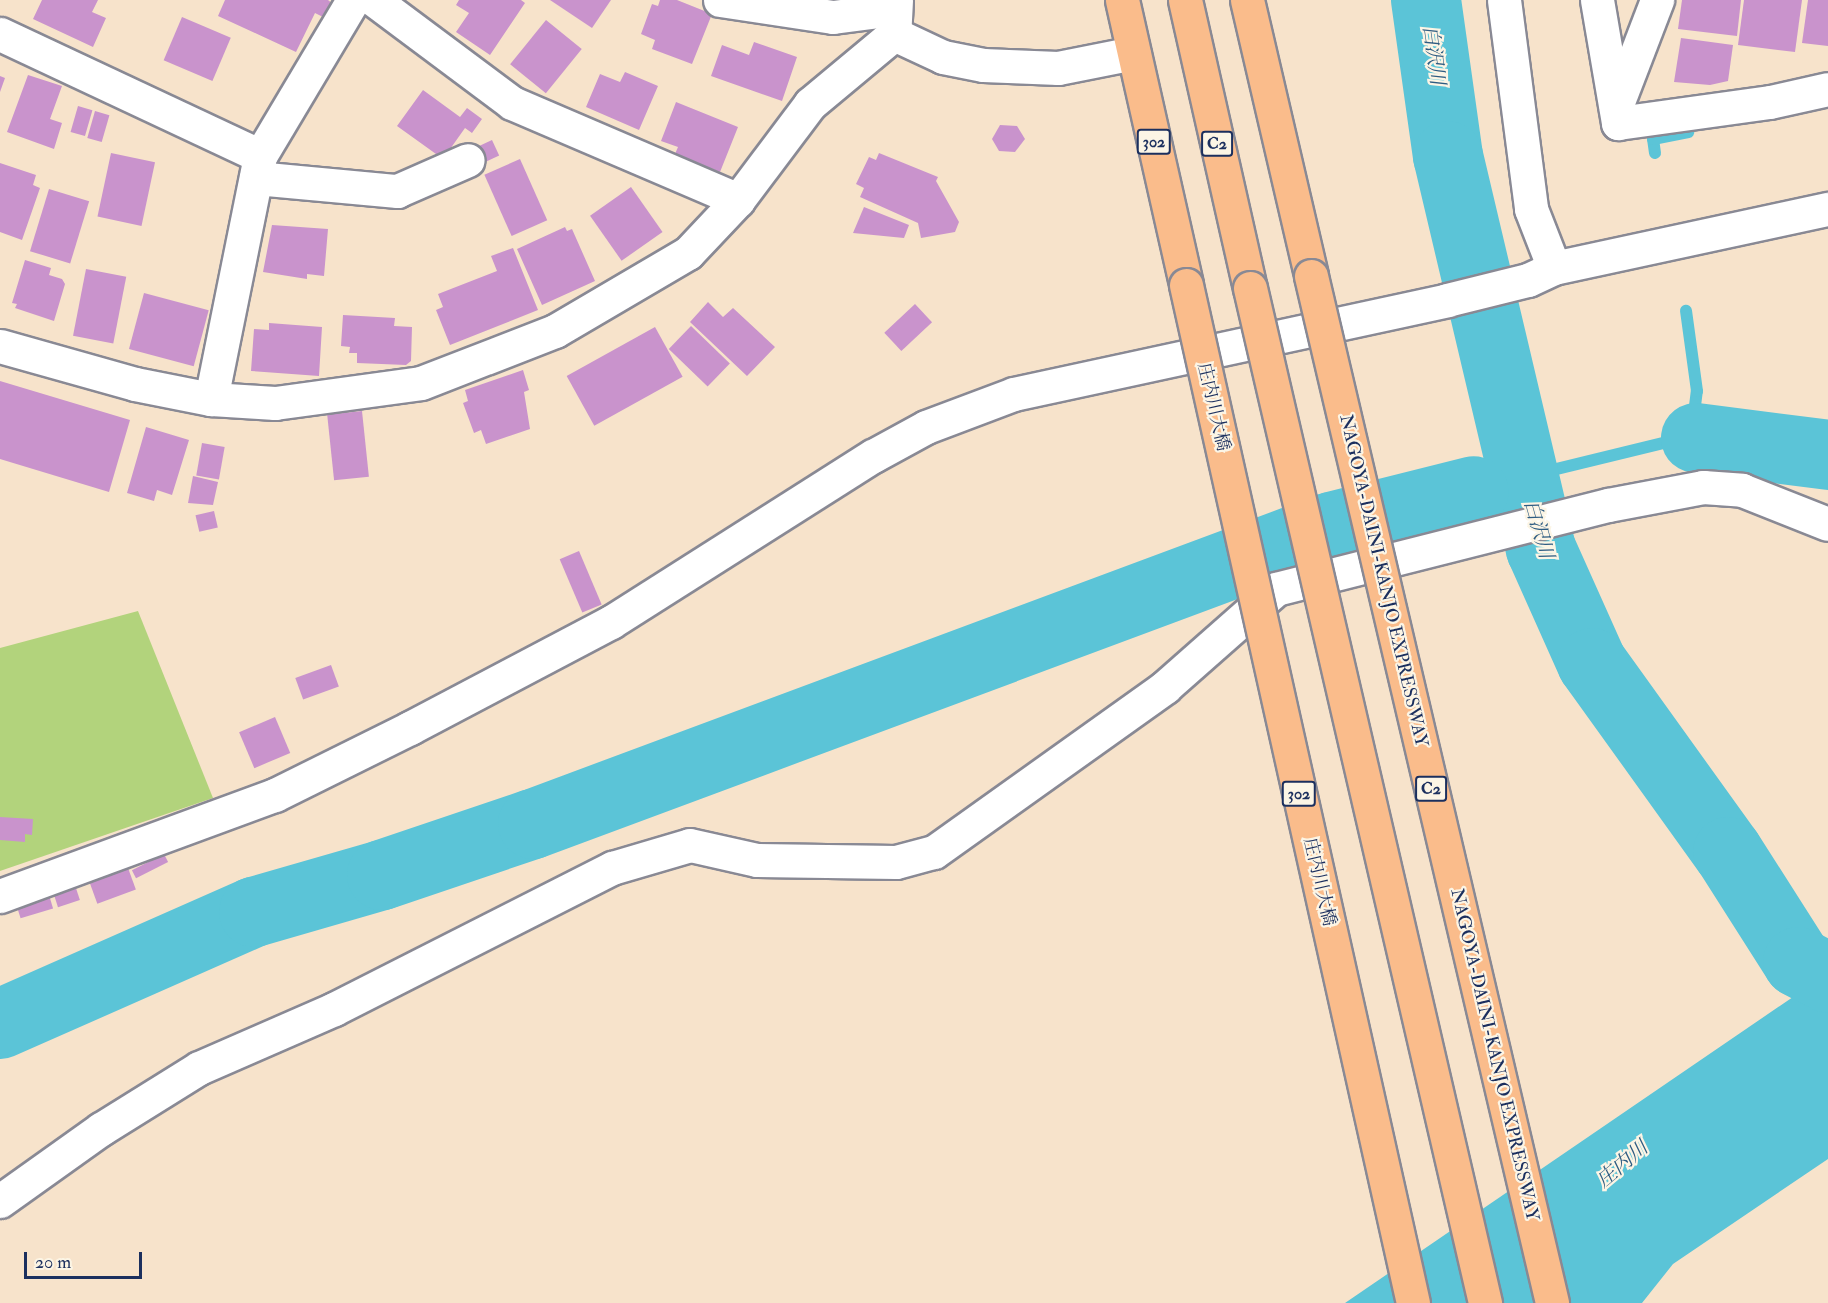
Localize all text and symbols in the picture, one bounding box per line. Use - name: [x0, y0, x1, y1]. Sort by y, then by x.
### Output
- water label: 白沢川: [1418, 24, 1450, 86]
- road number: 302: [1136, 129, 1172, 155]
- road number: C2: [1200, 131, 1234, 157]
- street label: 庄内川大橋: [1192, 361, 1234, 453]
- street label: NAGOYA-DAINI-KANJO EXPRESSWAY: [1334, 413, 1432, 749]
- water label: 白沢川: [1519, 497, 1559, 561]
- road number: C2: [1414, 776, 1448, 802]
- road number: 302: [1281, 781, 1317, 807]
- street label: 庄内川大橋: [1298, 836, 1340, 928]
- street label: NAGOYA-DAINI-KANJO EXPRESSWAY: [1445, 887, 1543, 1223]
- water label: 庄内川: [1591, 1136, 1653, 1192]
- scale bar: [27, 1240, 146, 1278]
- text: 20 m: [35, 1251, 71, 1274]

